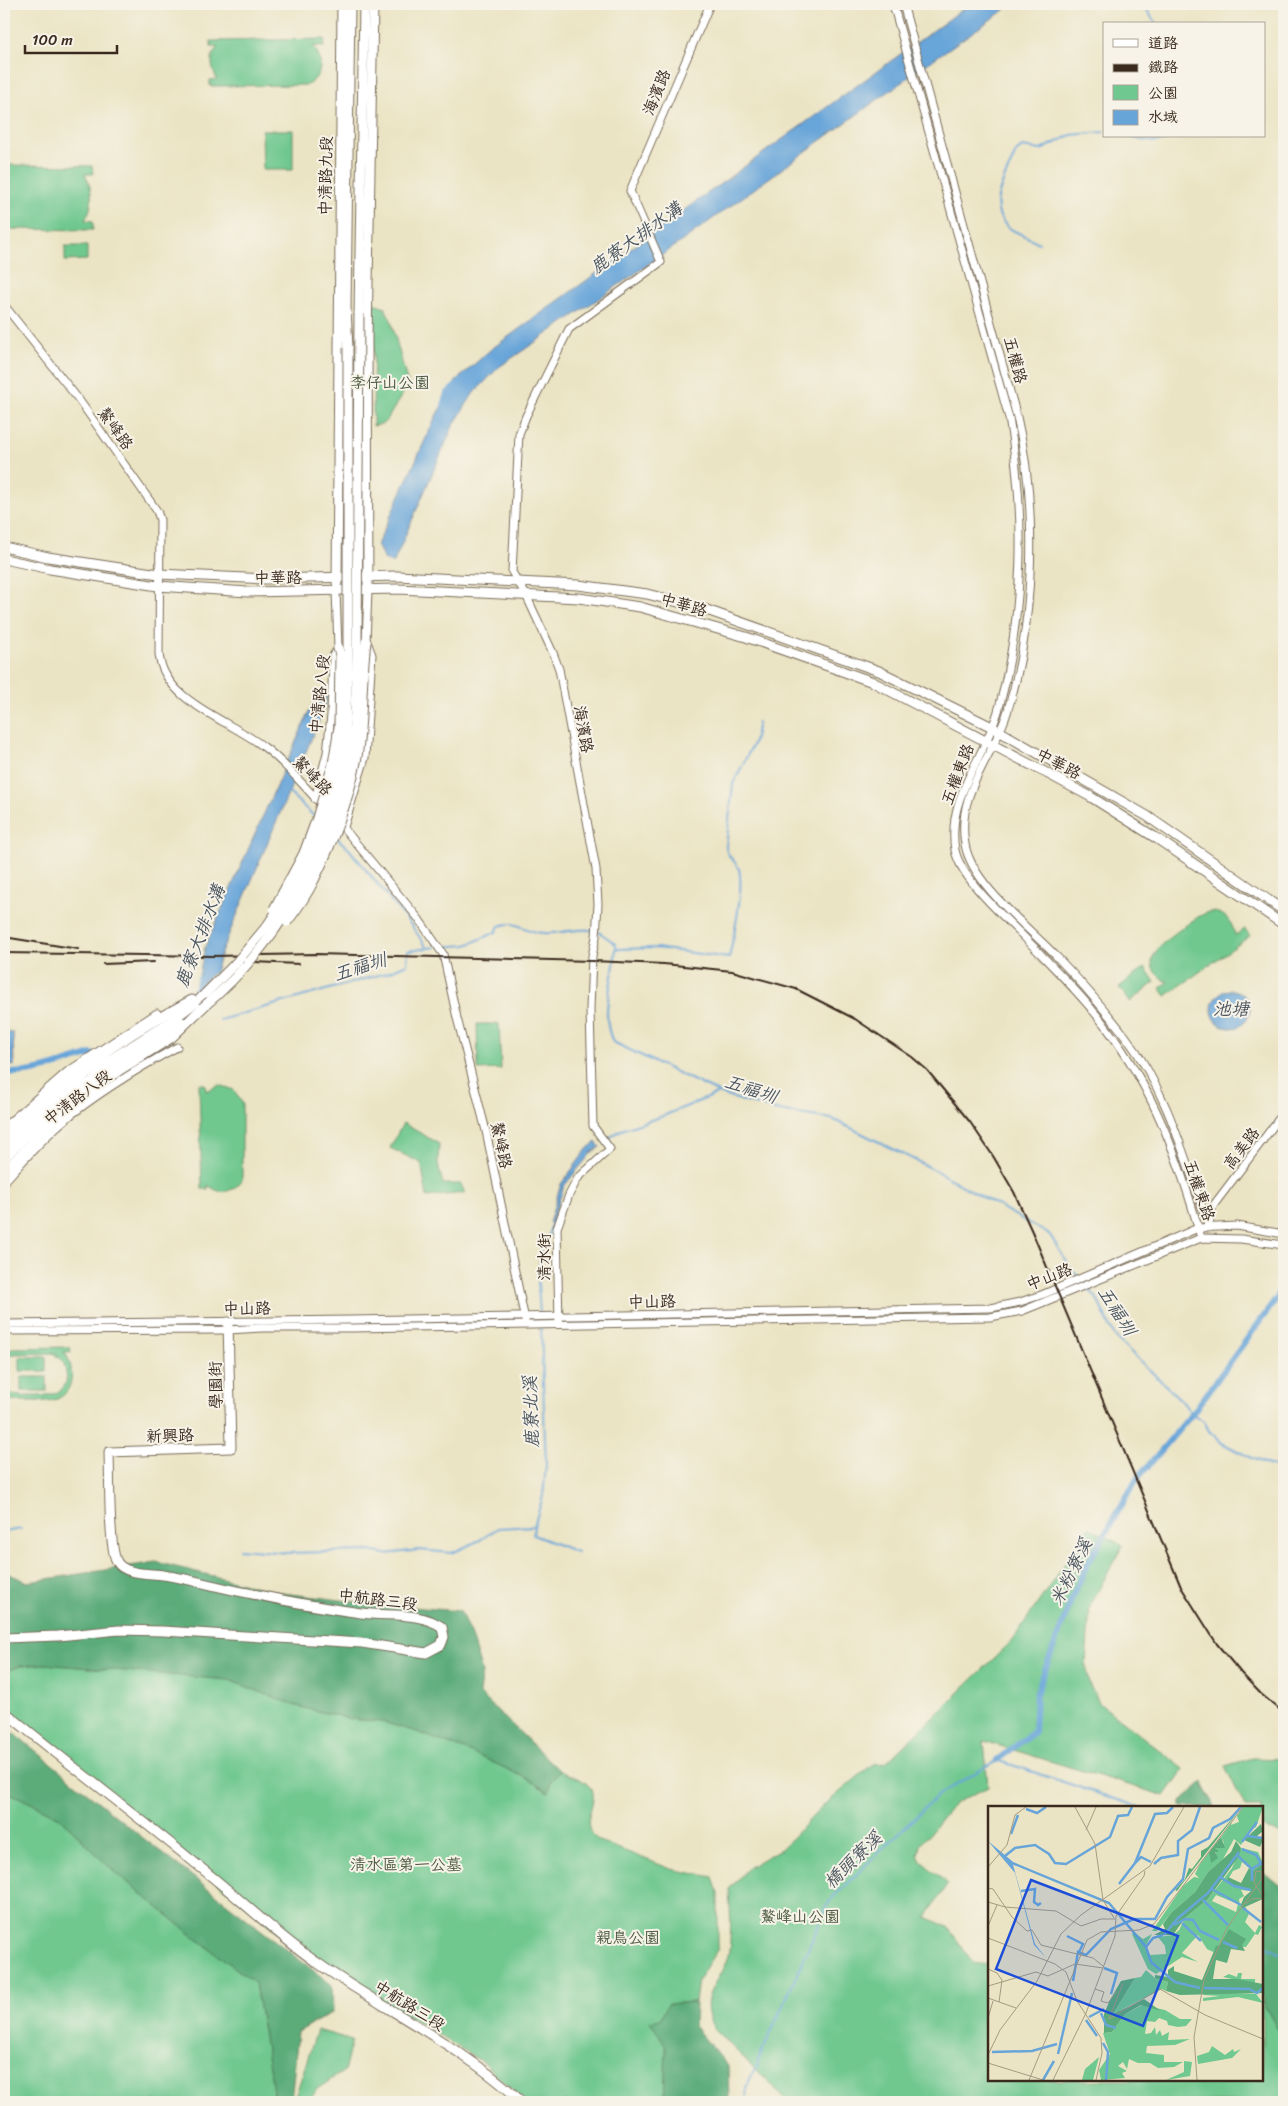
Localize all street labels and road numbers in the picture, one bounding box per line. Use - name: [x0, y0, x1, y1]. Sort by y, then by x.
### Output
- street label: 海濱路: [634, 64, 679, 120]
- street label: 中清路九段: [310, 136, 341, 216]
- street label: 五權路: [995, 333, 1036, 387]
- street label: 鰲峰路: [90, 400, 141, 456]
- street label: 中華路: [254, 563, 302, 592]
- street label: 中華路: [657, 584, 711, 625]
- street label: 中清路八段: [301, 653, 338, 735]
- street label: 海濱路: [565, 703, 602, 755]
- street label: 五權東路: [932, 739, 982, 809]
- street label: 中華路: [1031, 739, 1087, 788]
- street label: 鰲峰路: [286, 748, 340, 803]
- street label: 中清路八段: [37, 1062, 118, 1133]
- street label: 鰲峰路: [482, 1119, 521, 1172]
- street label: 高美路: [1215, 1120, 1267, 1176]
- street label: 五權東路: [1175, 1155, 1224, 1225]
- street label: 清水街: [530, 1233, 559, 1281]
- street label: 中山路: [1022, 1254, 1077, 1299]
- street label: 中山路: [628, 1287, 676, 1316]
- street label: 中山路: [223, 1294, 271, 1323]
- street label: 學園街: [201, 1361, 230, 1409]
- street label: 新興路: [146, 1420, 195, 1451]
- street label: 中航路三段: [336, 1580, 419, 1619]
- street label: 中航路三段: [368, 1972, 451, 2039]

